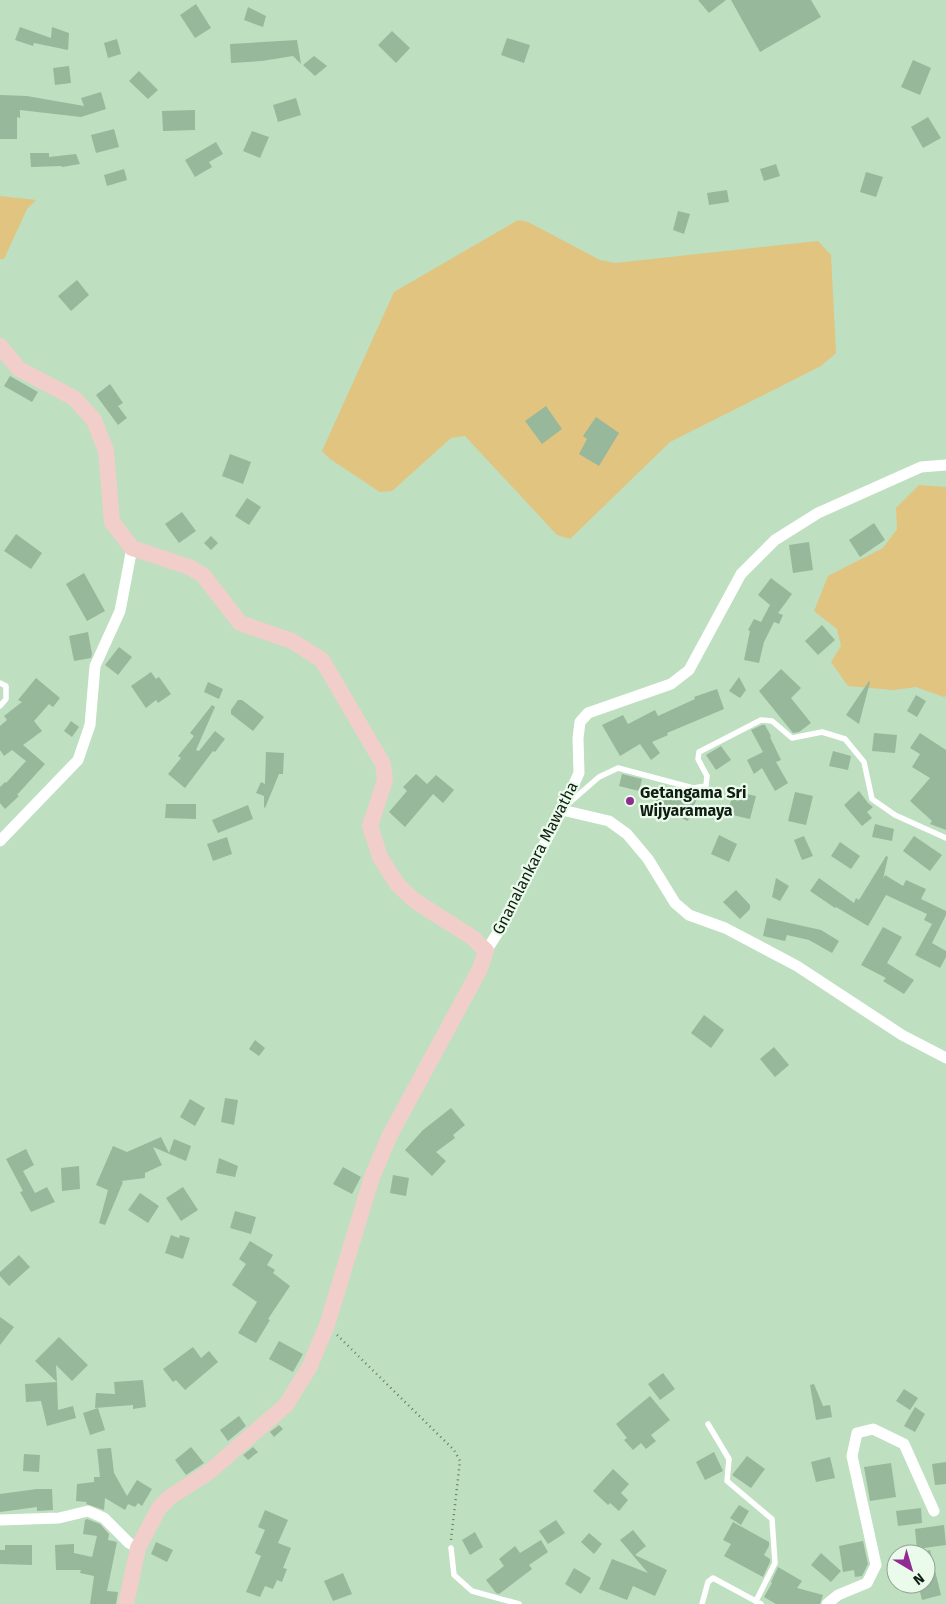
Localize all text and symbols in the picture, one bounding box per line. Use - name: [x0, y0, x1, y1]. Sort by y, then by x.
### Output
- street label: Gnanalankara Mawatha: [488, 778, 582, 938]
- place label: Getangama Sri Wijyaramaya: [640, 783, 747, 820]
- marker: Getangama Sri Wijyaramaya: [624, 795, 636, 807]
- north arrow: [886, 1544, 936, 1594]
- text: N: [910, 1569, 928, 1588]

